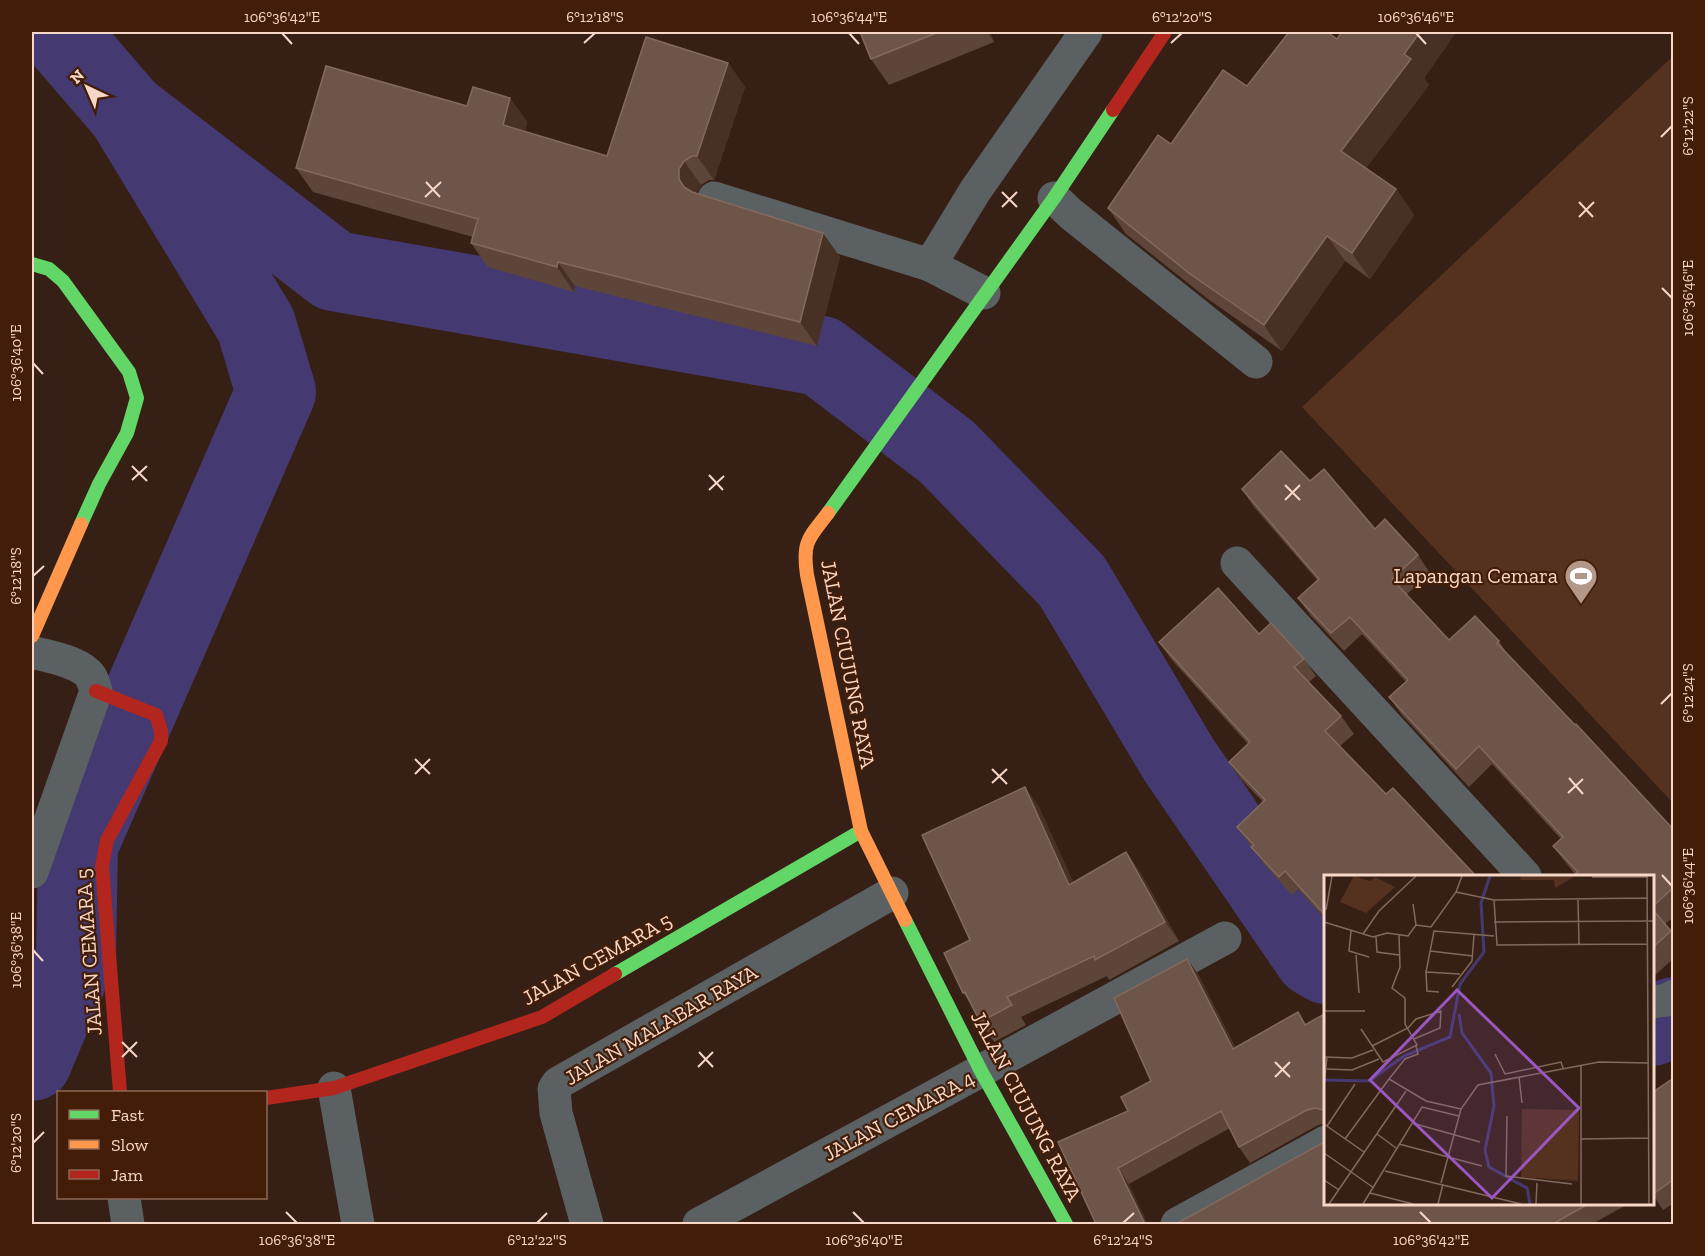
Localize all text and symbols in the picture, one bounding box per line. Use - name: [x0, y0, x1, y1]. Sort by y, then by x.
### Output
- text: 106°36'42"E: [244, 8, 320, 26]
- text: 6°12'18"S: [566, 8, 624, 26]
- text: 106°36'44"E: [811, 8, 887, 26]
- text: 6°12'20"S: [1152, 8, 1212, 26]
- text: 106°36'46"E: [1378, 8, 1454, 26]
- north arrow: [57, 57, 117, 117]
- text: N: [66, 66, 88, 88]
- text: 6°12'22"S: [1679, 96, 1697, 156]
- text: 106°36'46"E: [1679, 260, 1697, 336]
- text: 106°36'40"E: [7, 324, 25, 402]
- text: 6°12'18"S: [7, 547, 25, 605]
- street label: JALAN CIUJUNG RAYA: [816, 558, 881, 771]
- sports icon: Lapangan Cemara: [1563, 558, 1599, 605]
- place label: Lapangan Cemara: [1394, 563, 1558, 588]
- text: 6°12'24"S: [1679, 663, 1697, 723]
- text: 106°36'44"E: [1679, 848, 1697, 924]
- street label: JALAN CEMARA 5: [70, 868, 107, 1036]
- inset map: [1324, 875, 1654, 1205]
- street label: JALAN CEMARA 5: [518, 907, 676, 1010]
- text: 106°36'38"E: [7, 912, 25, 988]
- street label: JALAN MALABAR RAYA: [560, 959, 762, 1090]
- street label: JALAN CIUJUNG RAYA: [966, 1006, 1087, 1205]
- street label: JALAN CEMARA 4: [819, 1065, 979, 1166]
- legend: [57, 1091, 267, 1199]
- text: Fast: [111, 1104, 144, 1126]
- text: 6°12'20"S: [7, 1113, 25, 1173]
- text: Slow: [111, 1134, 148, 1156]
- text: Jam: [111, 1164, 143, 1186]
- text: 106°36'38"E: [259, 1231, 335, 1249]
- text: 6°12'22"S: [507, 1231, 567, 1249]
- text: 106°36'40"E: [825, 1231, 903, 1249]
- text: 6°12'24"S: [1093, 1231, 1153, 1249]
- text: 106°36'42"E: [1393, 1231, 1469, 1249]

